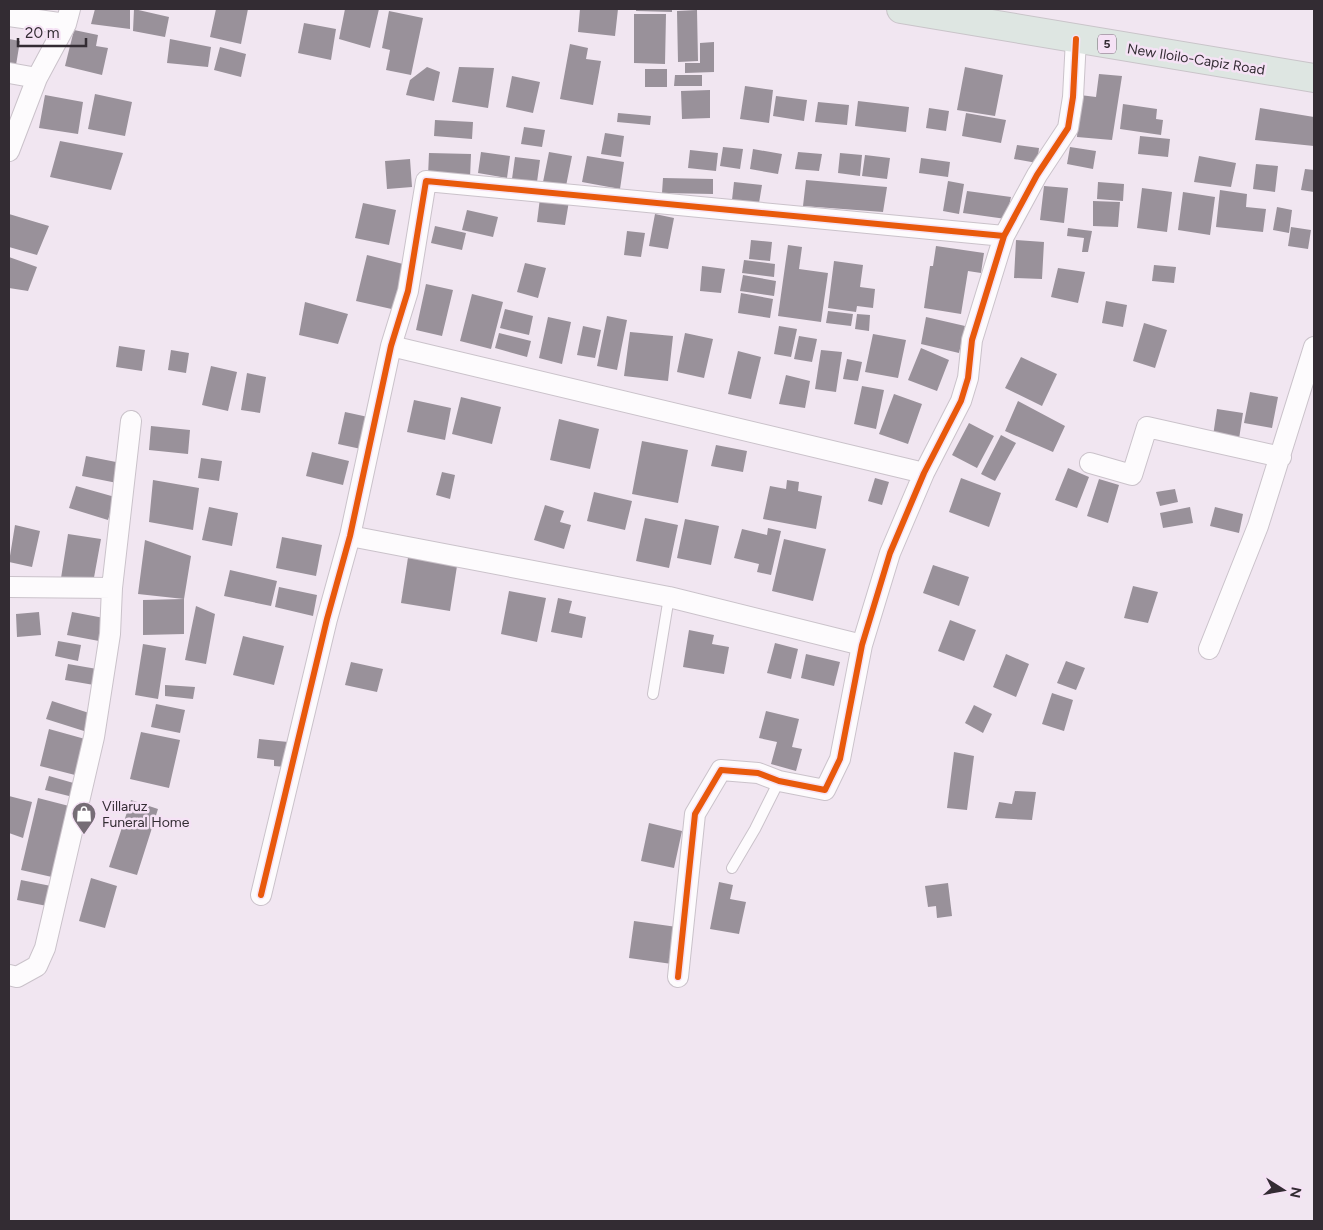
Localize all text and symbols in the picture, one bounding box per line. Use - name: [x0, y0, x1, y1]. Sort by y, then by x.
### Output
- scale bar: [18, 15, 85, 47]
- text: 20 m: [25, 24, 59, 42]
- road number: 5: [1098, 34, 1116, 54]
- street label: New Iloilo-Capiz Road: [1126, 40, 1266, 79]
- place label: Villaruz Funeral Home: [102, 798, 190, 831]
- shop icon: Villaruz Funeral Home: [71, 801, 97, 835]
- north arrow: [1258, 1165, 1308, 1215]
- text: N: [1286, 1185, 1305, 1199]

